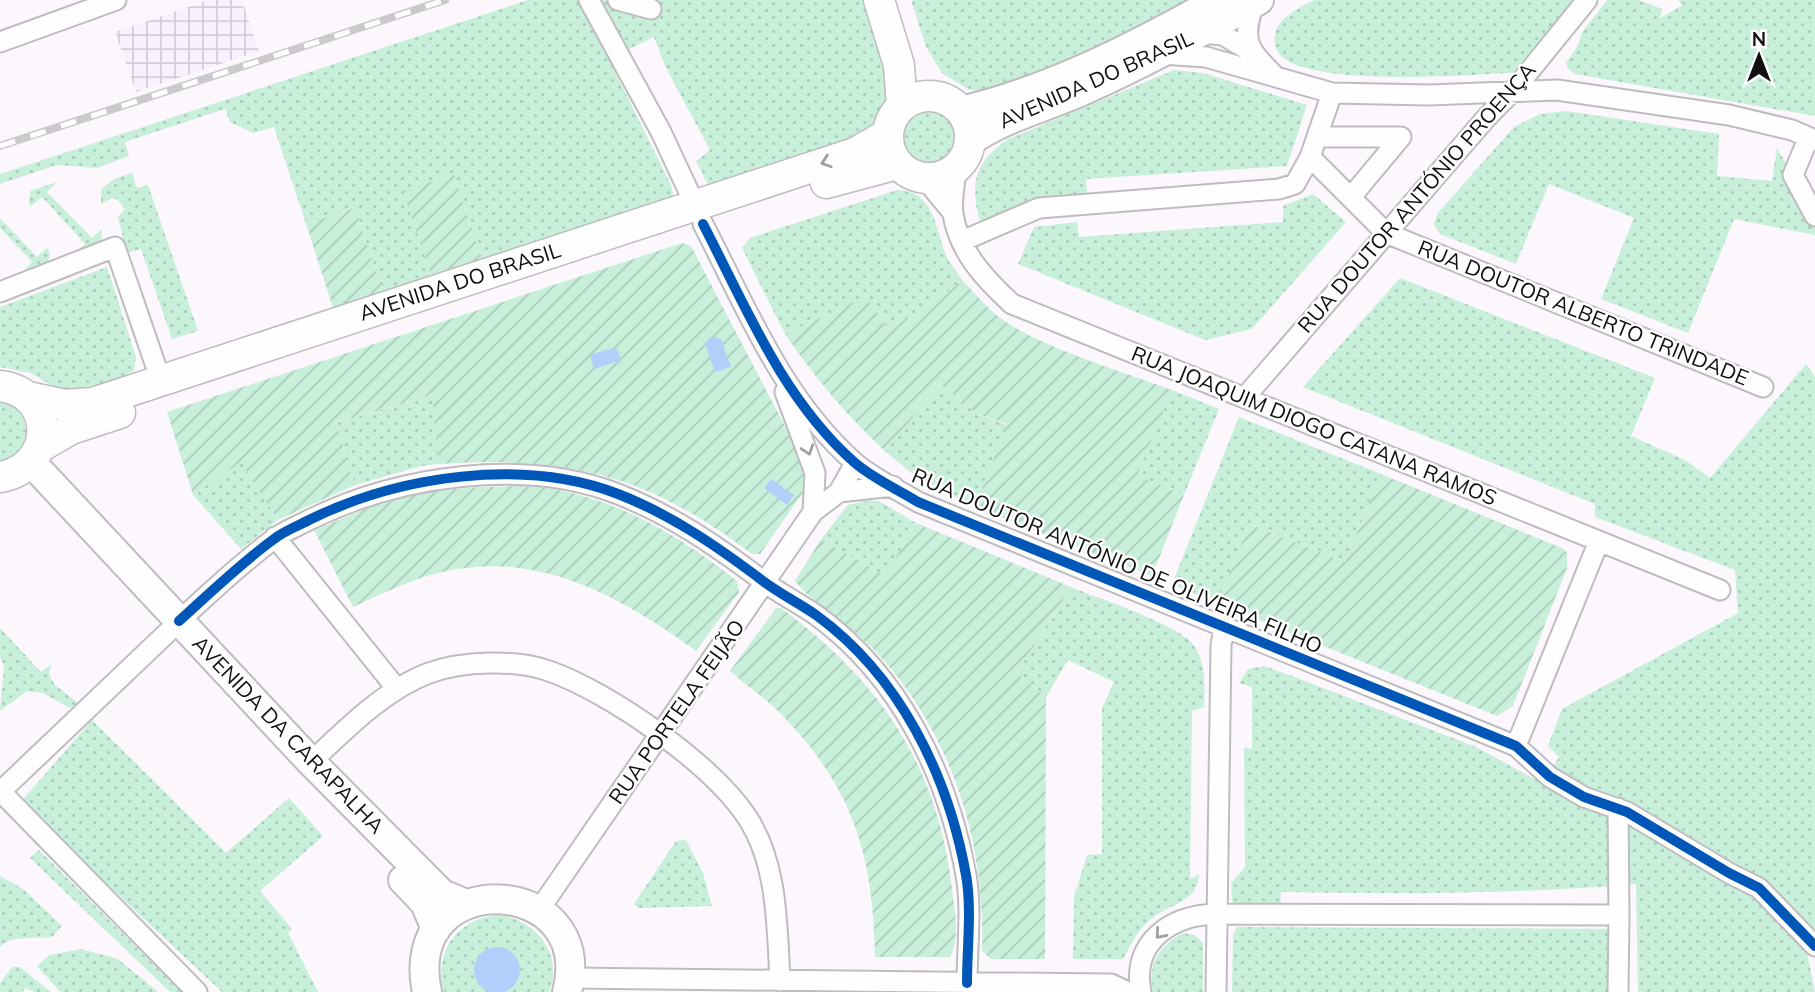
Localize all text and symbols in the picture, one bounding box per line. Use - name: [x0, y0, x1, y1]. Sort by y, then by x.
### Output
- north arrow: [1724, 21, 1794, 91]
- street label: AVENIDA DO BRASIL: [994, 24, 1197, 134]
- text: N: [1752, 27, 1766, 51]
- street label: RUA DOUTOR ANTÓNIO PROENÇA: [1292, 56, 1541, 338]
- one-way arrow: [820, 154, 833, 168]
- street label: RUA DOUTOR ALBERTO TRINDADE: [1414, 234, 1752, 390]
- street label: AVENIDA DO BRASIL: [356, 236, 564, 326]
- street label: RUA JOAQUIM DIOGO CATANA RAMOS: [1128, 340, 1501, 510]
- one-way arrow: [800, 443, 814, 456]
- street label: RUA DOUTOR ANTÓNIO DE OLIVEIRA FILHO: [908, 462, 1326, 659]
- street label: RUA PORTELA FEIJÃO: [603, 614, 750, 809]
- street label: AVENIDA DA CARAPALHA: [187, 630, 390, 839]
- one-way arrow: [1156, 926, 1168, 939]

